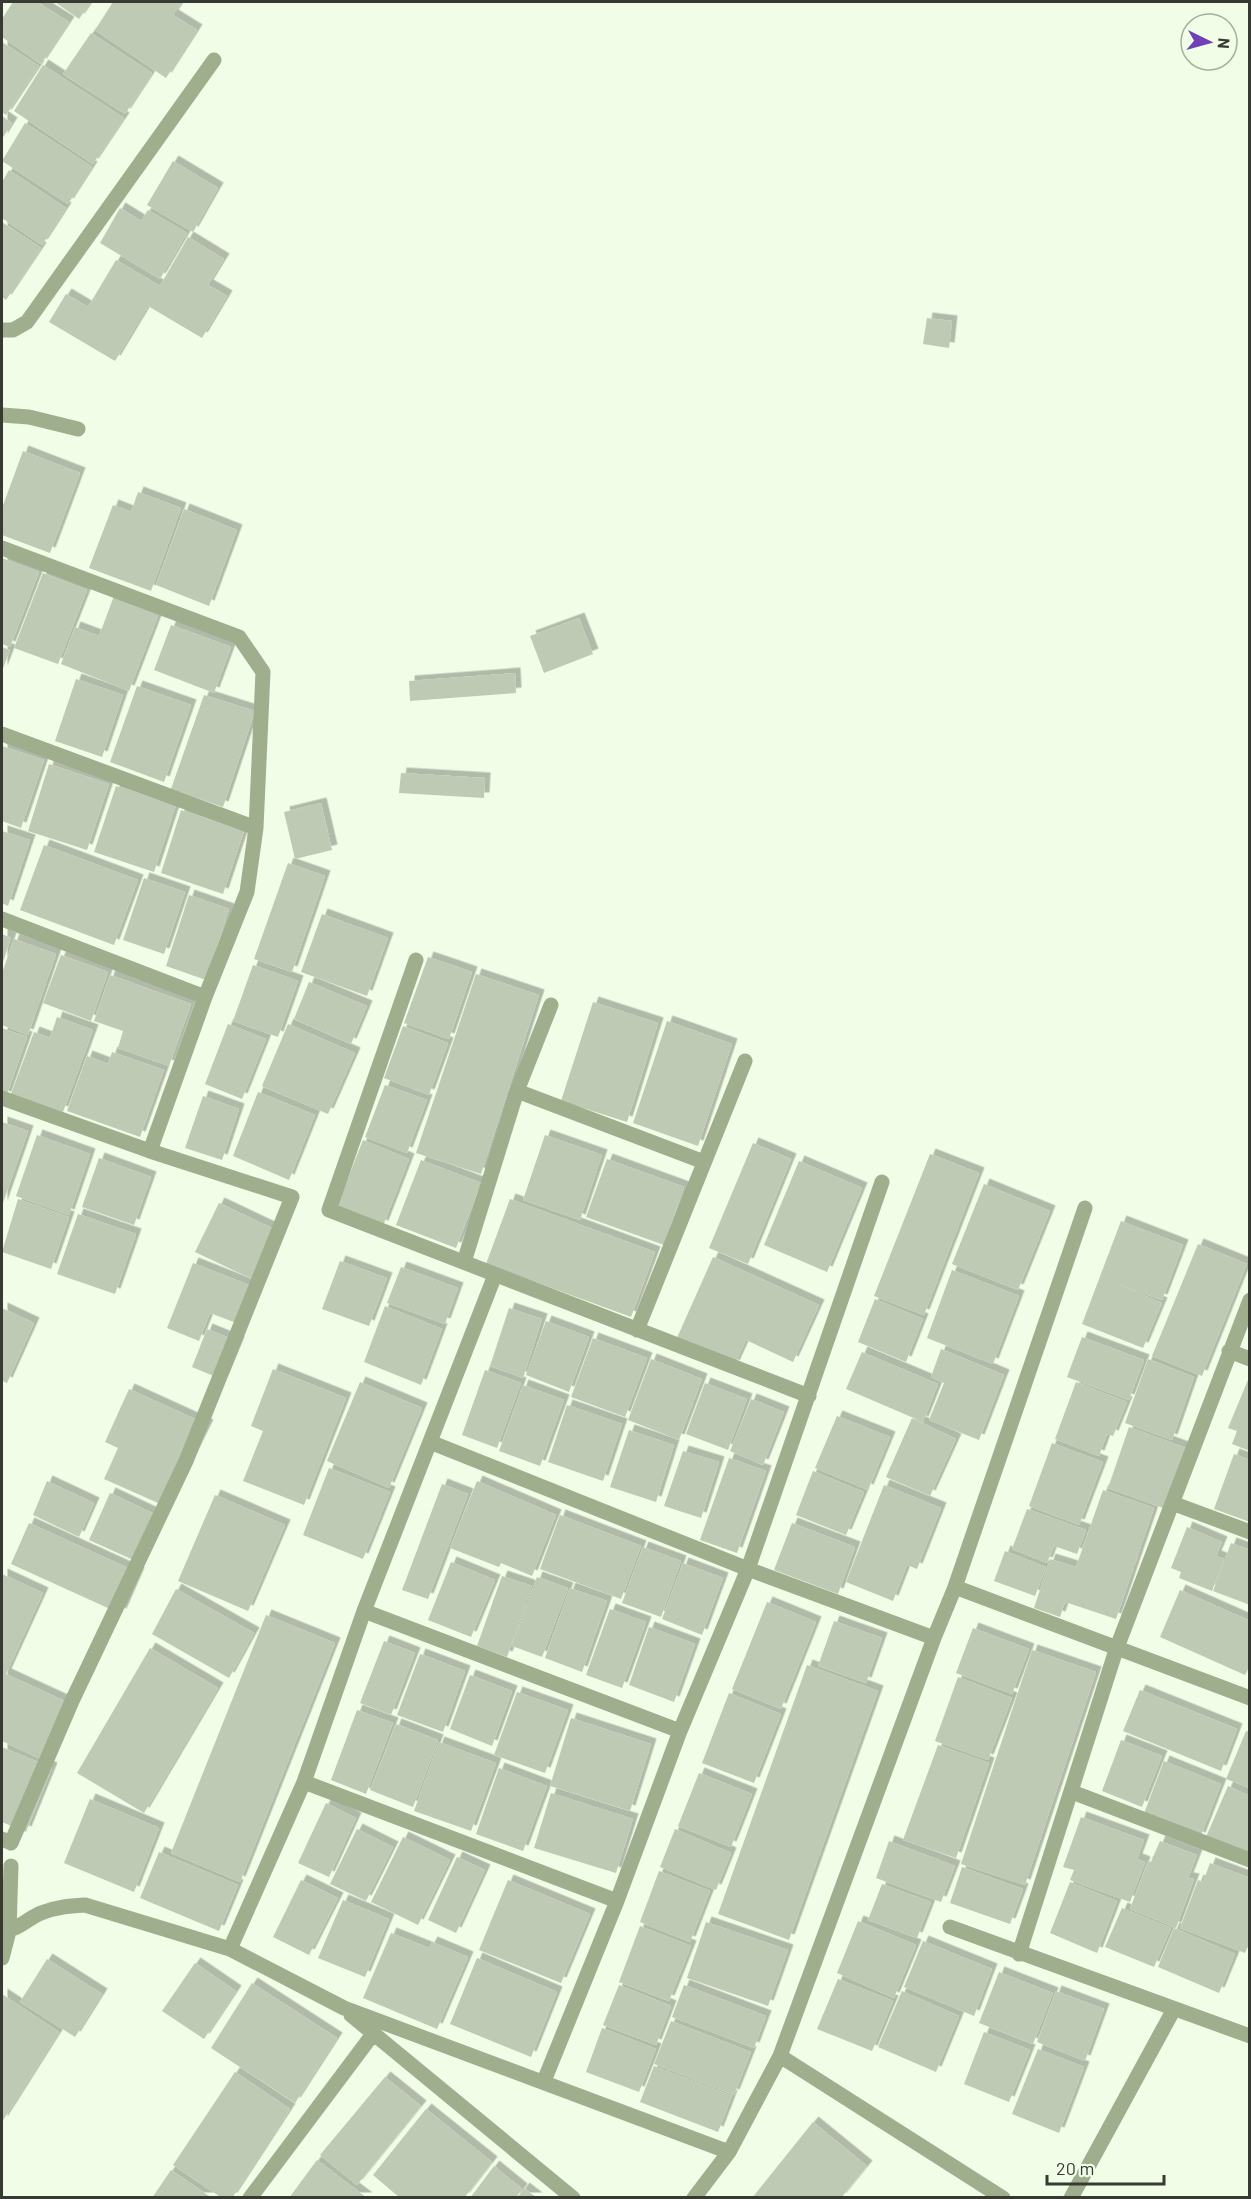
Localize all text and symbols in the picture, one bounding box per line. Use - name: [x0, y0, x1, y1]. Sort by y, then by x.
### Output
- north arrow: [1179, 12, 1239, 72]
- text: N: [1215, 37, 1234, 49]
- scale bar: [1047, 2148, 1164, 2186]
- text: 20 m: [1056, 2157, 1094, 2179]

